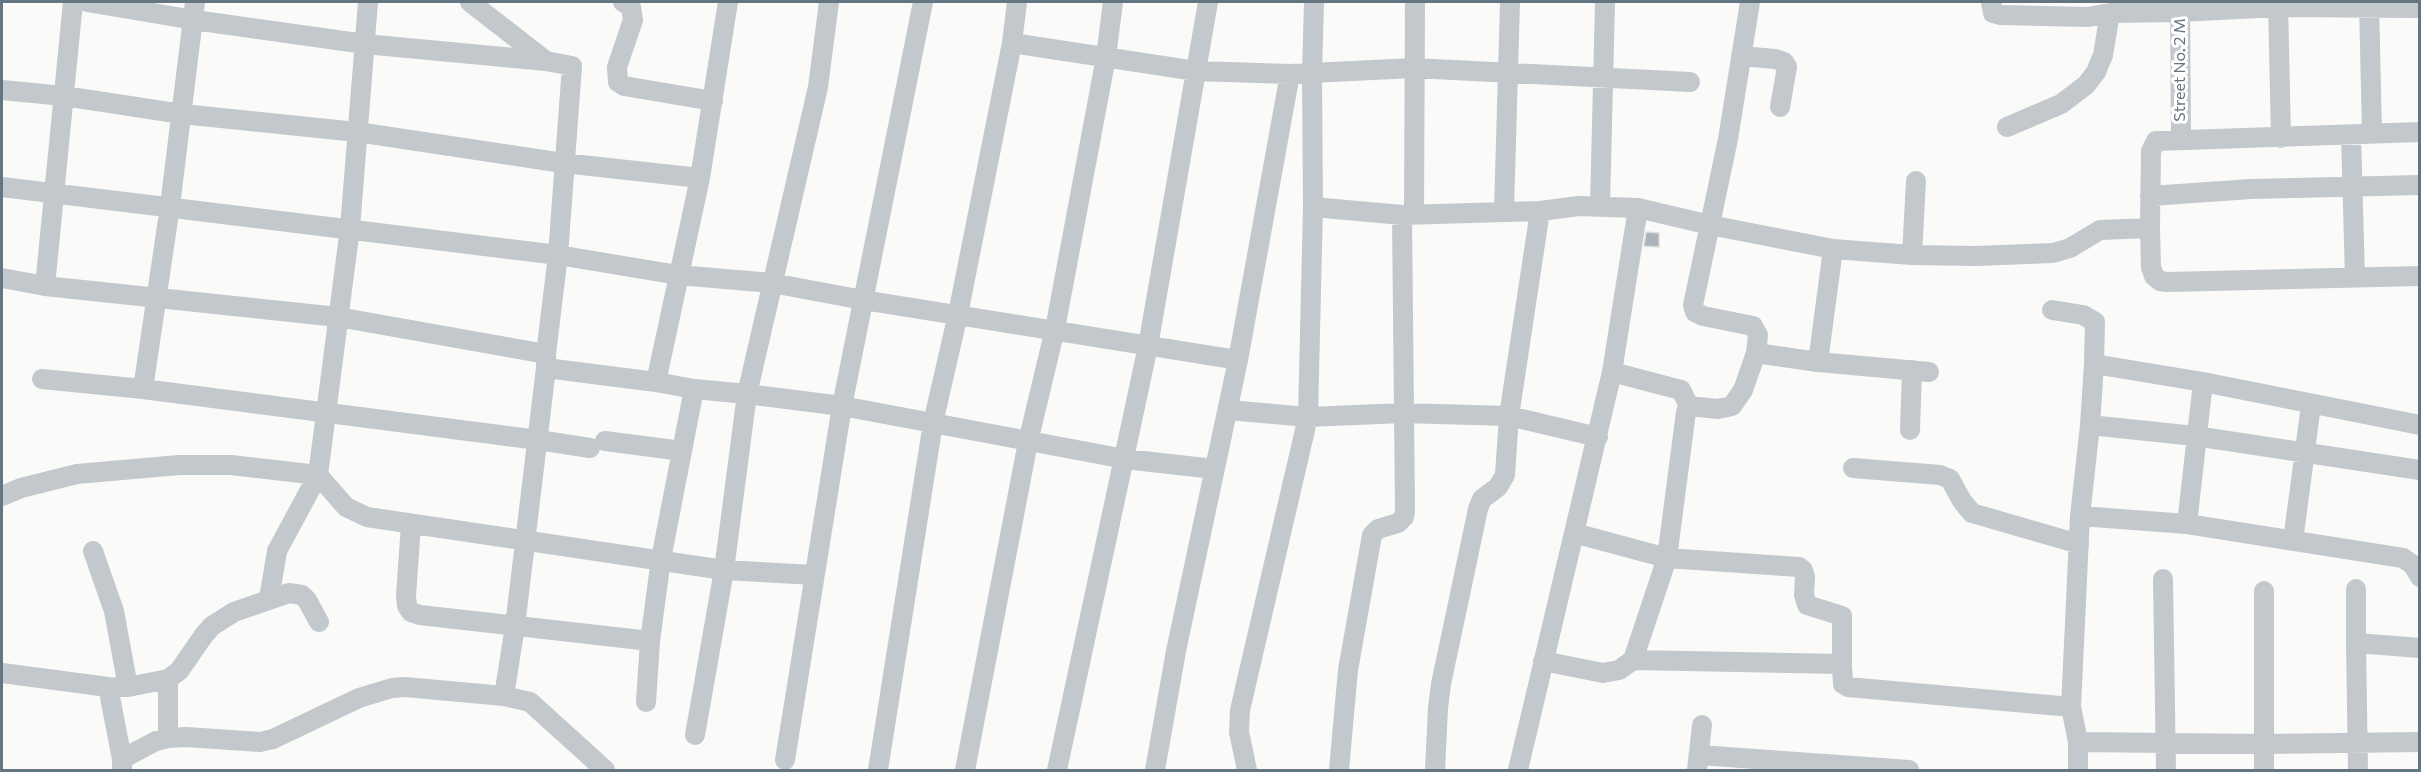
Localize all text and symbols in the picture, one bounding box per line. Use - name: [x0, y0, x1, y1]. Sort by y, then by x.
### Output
- street label: Street No. 2 M: [2170, 18, 2190, 122]

